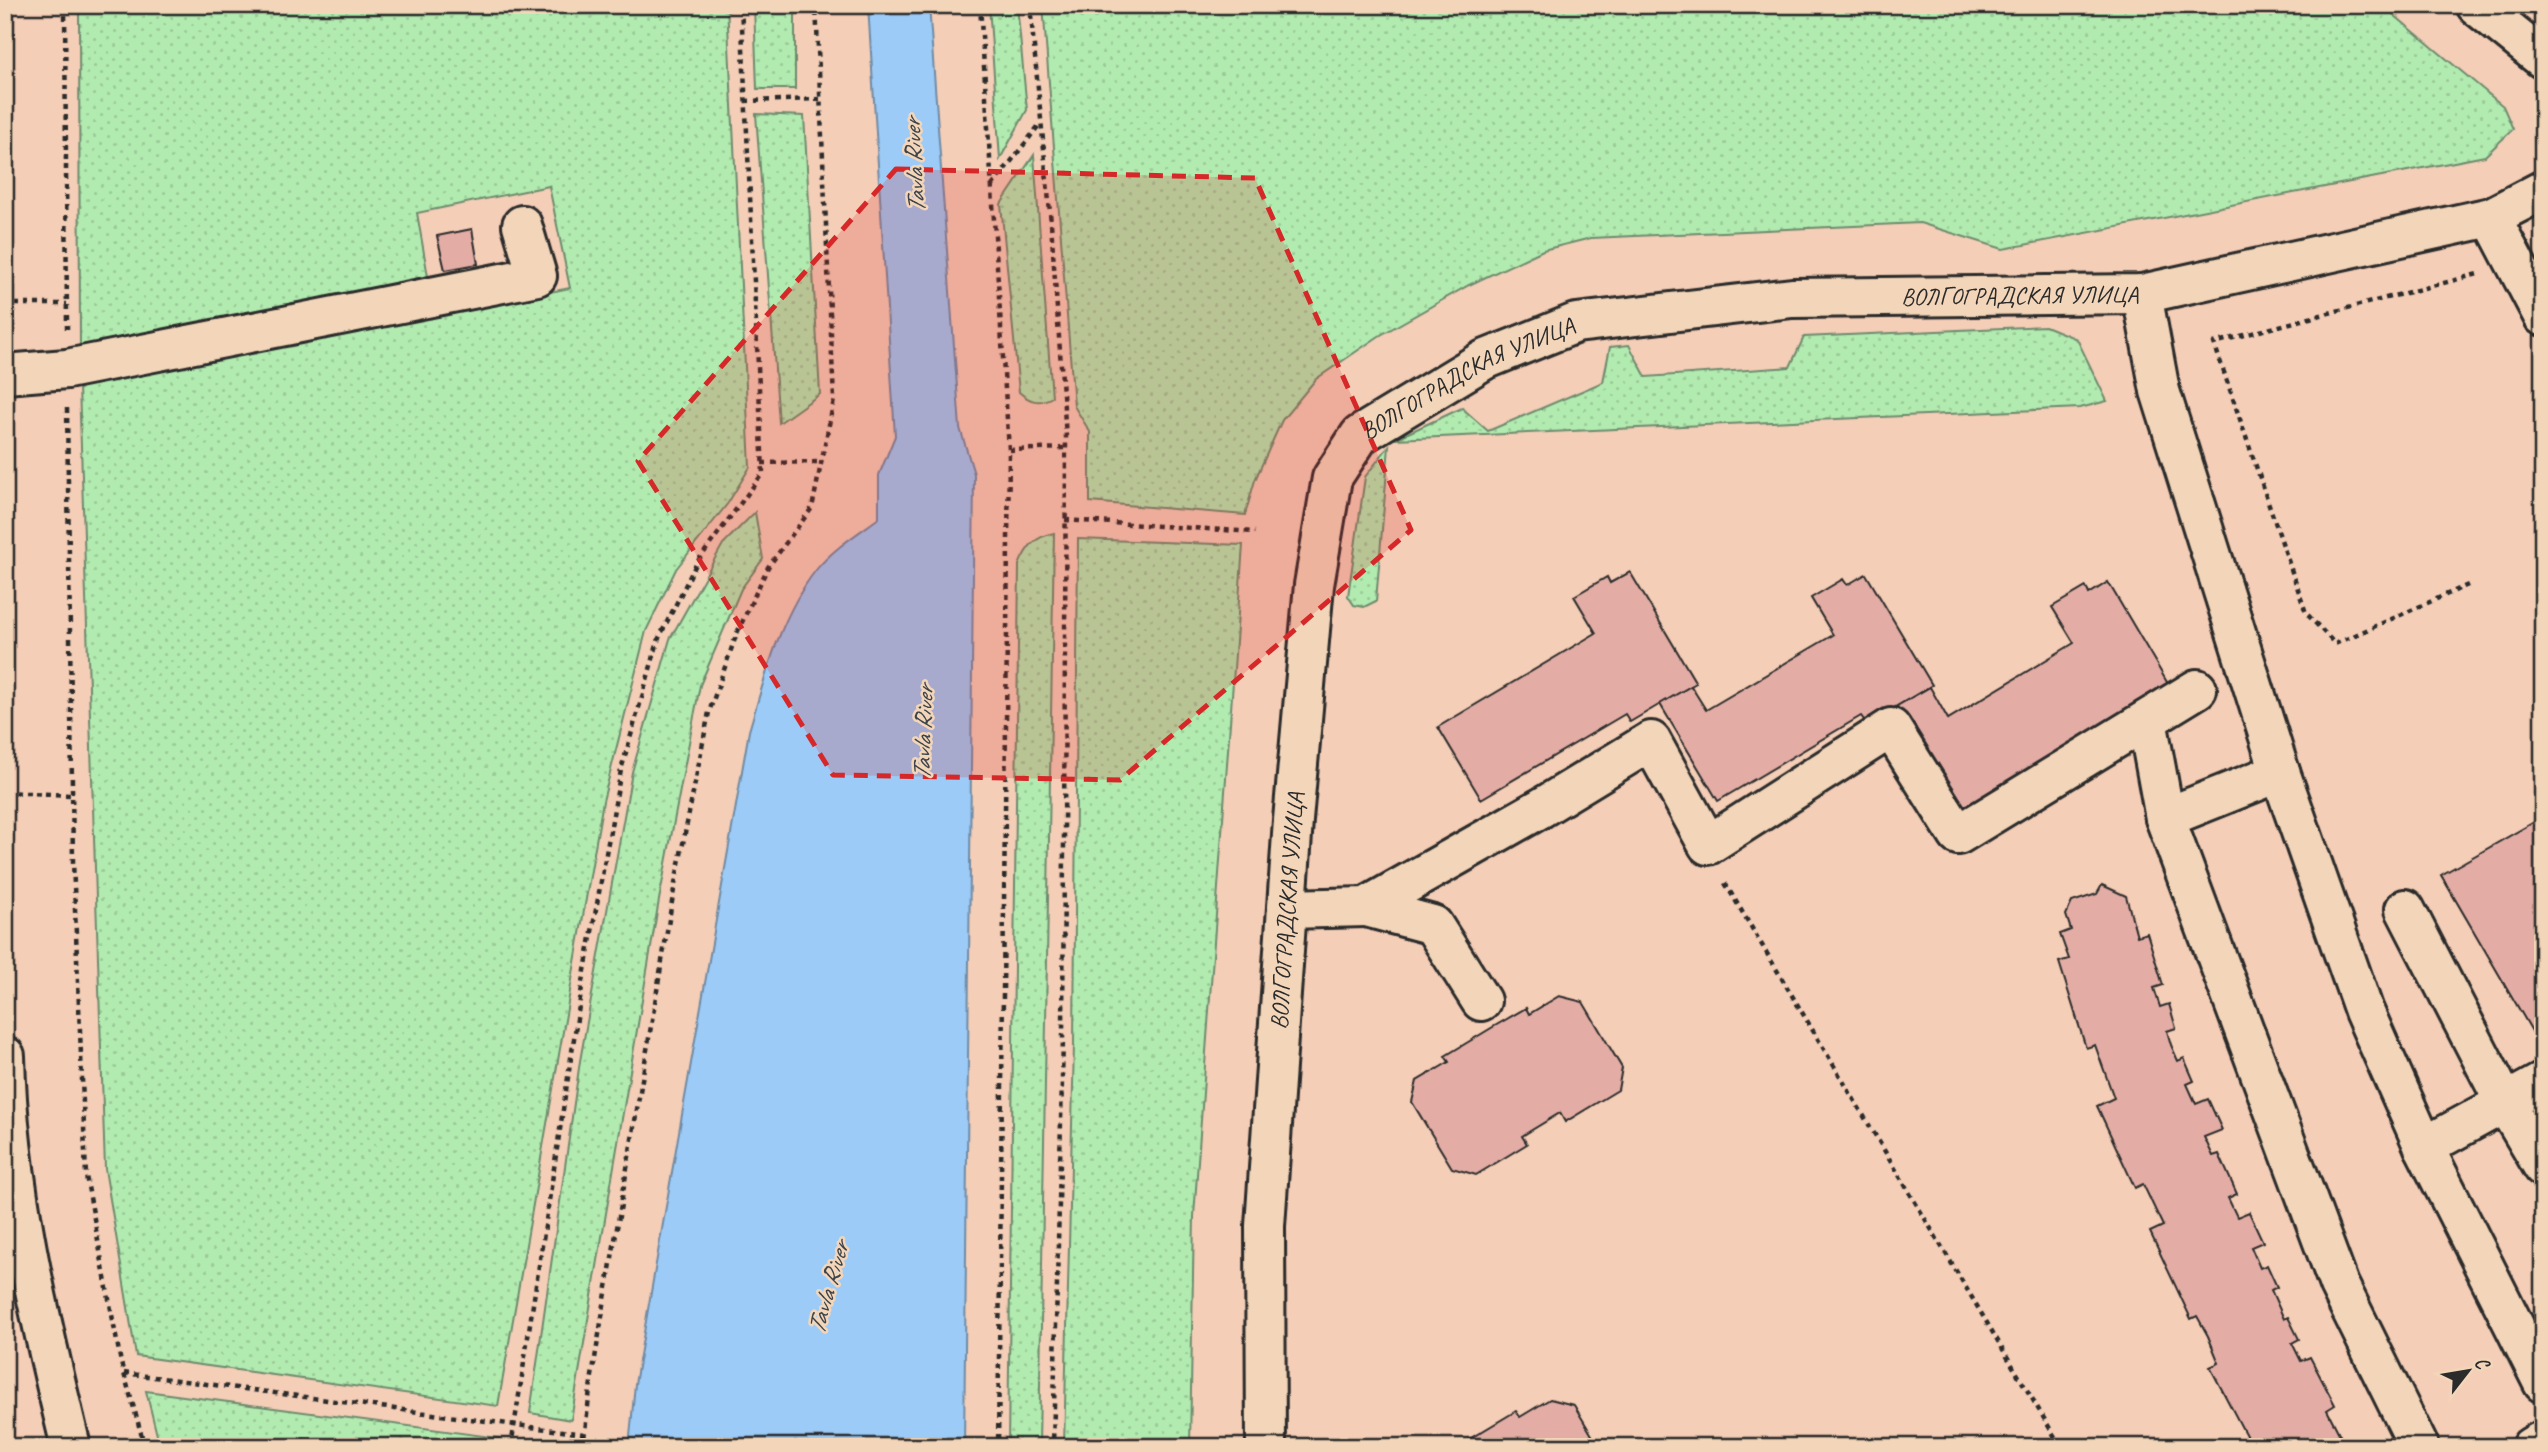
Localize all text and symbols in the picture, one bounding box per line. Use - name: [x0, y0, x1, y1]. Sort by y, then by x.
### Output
- water label: Tavla River: [895, 113, 933, 214]
- street label: ВОЛГОГРАДСКАЯ УЛИЦА: [1901, 279, 2139, 312]
- street label: ВОЛГОГРАДСКАЯ УЛИЦА: [1355, 310, 1580, 446]
- water label: Tavla River: [905, 681, 941, 781]
- street label: ВОЛГОГРАДСКАЯ УЛИЦА: [1264, 790, 1310, 1030]
- water label: Tavla River: [799, 1234, 858, 1338]
- north arrow: [2432, 1336, 2502, 1406]
- text: С: [2469, 1353, 2496, 1375]

